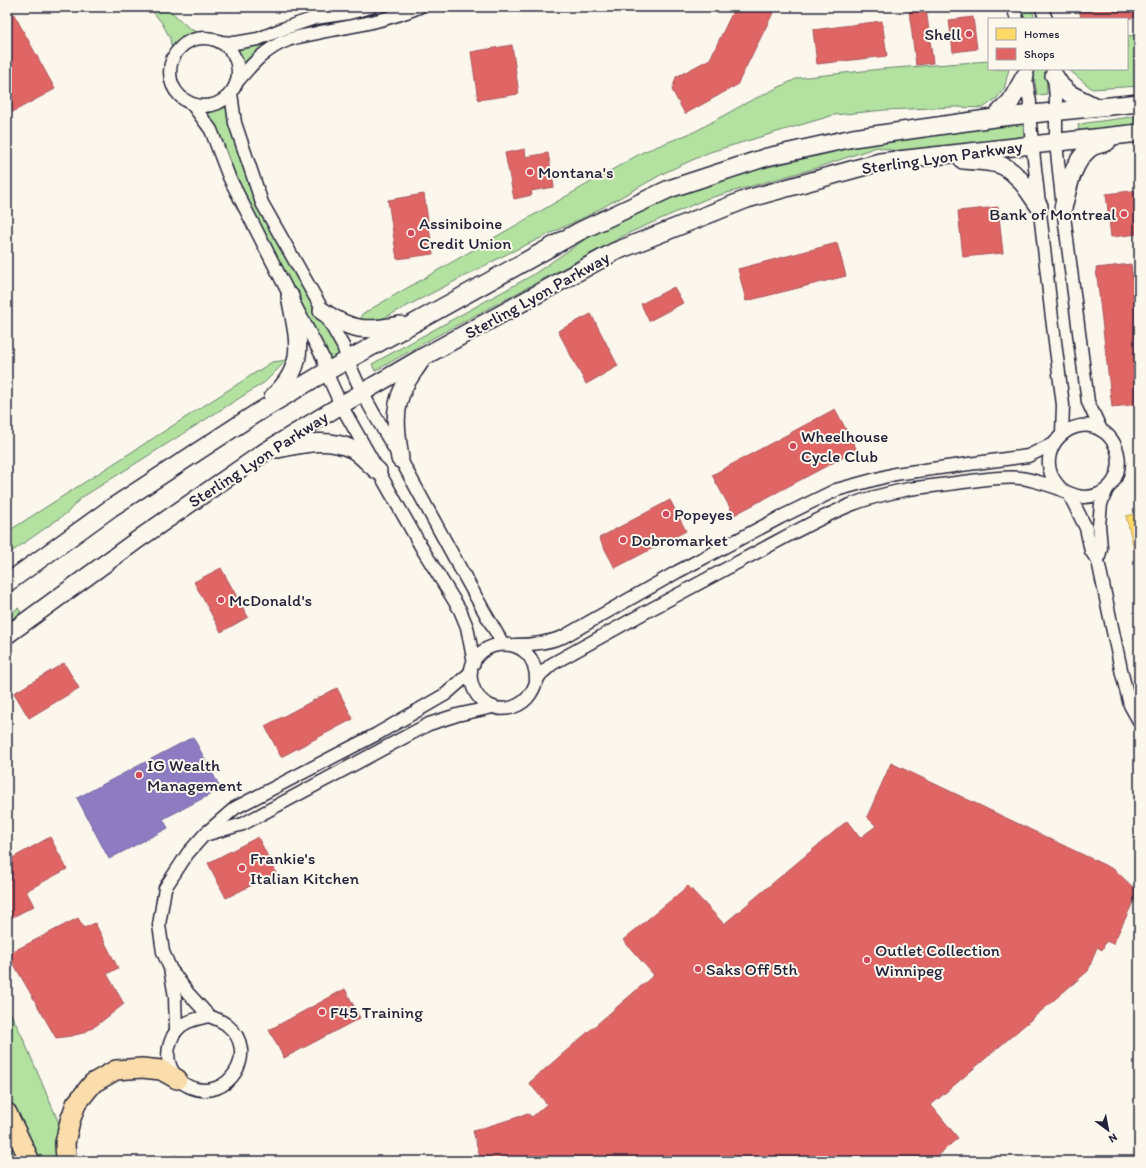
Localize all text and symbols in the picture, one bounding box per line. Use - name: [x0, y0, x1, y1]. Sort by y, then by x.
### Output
- legend: [988, 18, 1128, 70]
- place label: Shell: [925, 24, 961, 44]
- text: Homes: [1024, 27, 1060, 41]
- marker: Shell: [964, 29, 974, 39]
- text: Shops: [1024, 47, 1055, 61]
- street label: Sterling Lyon Parkway: [860, 136, 1024, 178]
- place label: Montana's: [538, 162, 614, 182]
- marker: Montana's: [525, 167, 535, 177]
- place label: Bank of Montreal: [989, 204, 1116, 224]
- marker: Bank of Montreal: [1119, 209, 1129, 219]
- place label: Assiniboine Credit Union: [419, 213, 511, 253]
- marker: Assiniboine Credit Union: [406, 228, 416, 238]
- street label: Sterling Lyon Parkway: [461, 247, 613, 343]
- street label: Sterling Lyon Parkway: [185, 406, 331, 512]
- place label: Wheelhouse Cycle Club: [801, 426, 888, 466]
- marker: Wheelhouse Cycle Club: [788, 441, 798, 451]
- place label: Popeyes: [674, 504, 733, 524]
- marker: Popeyes: [661, 509, 671, 519]
- place label: Dobromarket: [631, 530, 728, 550]
- marker: Dobromarket: [618, 535, 628, 545]
- place label: McDonald's: [229, 590, 312, 610]
- marker: McDonald's: [216, 595, 226, 605]
- place label: IG Wealth Management: [147, 755, 243, 795]
- marker: IG Wealth Management: [134, 770, 144, 780]
- place label: Frankie's Italian Kitchen: [250, 848, 360, 888]
- marker: Frankie's Italian Kitchen: [237, 863, 247, 873]
- place label: Outlet Collection Winnipeg: [875, 940, 1000, 980]
- marker: Outlet Collection Winnipeg: [862, 955, 872, 965]
- place label: Saks Off 5th: [706, 959, 798, 979]
- marker: Saks Off 5th: [693, 964, 703, 974]
- place label: F45 Training: [330, 1002, 423, 1022]
- marker: F45 Training: [317, 1007, 327, 1017]
- north arrow: [1088, 1110, 1128, 1150]
- text: N: [1106, 1131, 1120, 1146]

